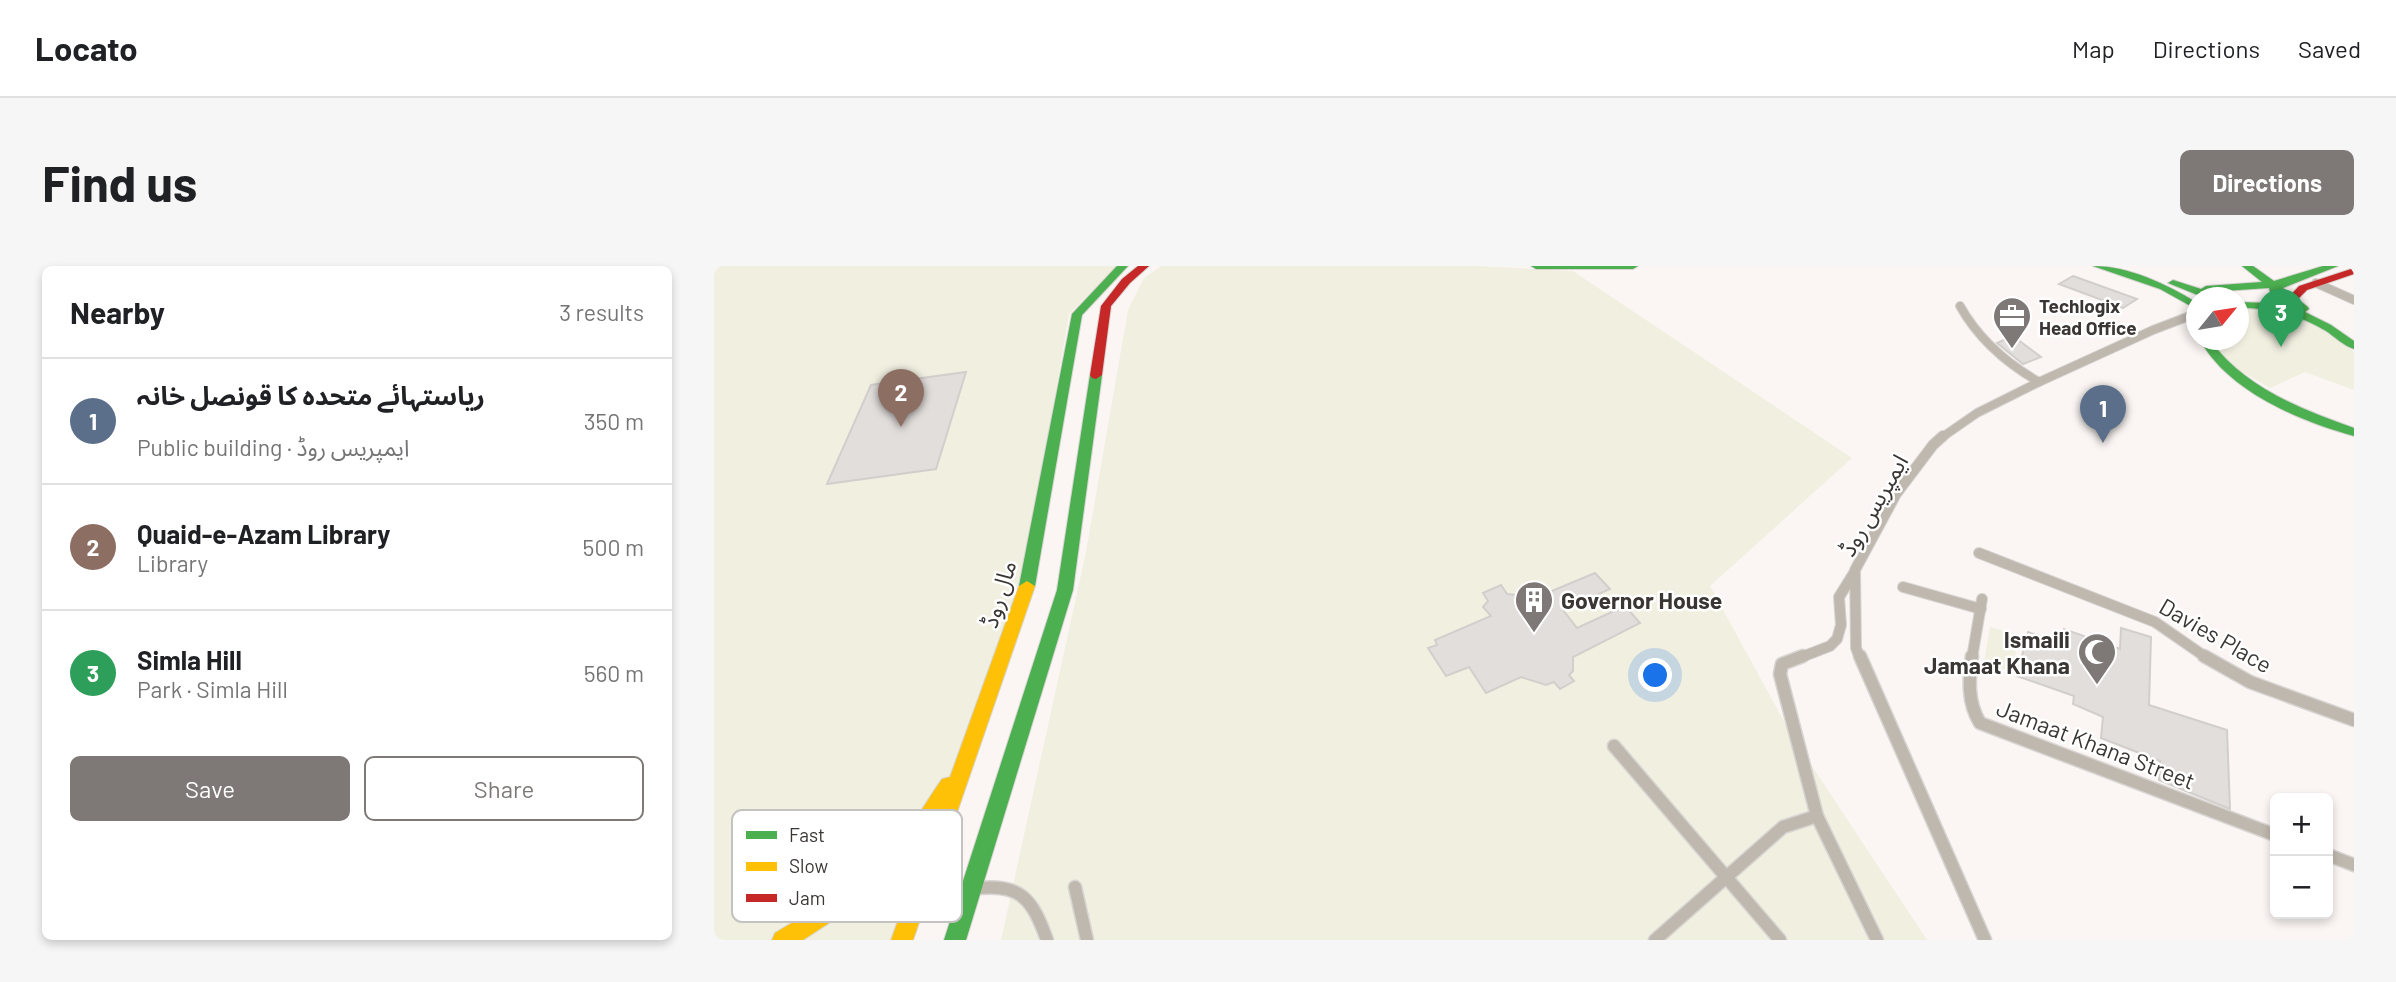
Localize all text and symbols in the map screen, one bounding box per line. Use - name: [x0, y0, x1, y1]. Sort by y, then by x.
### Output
- text: Locato: [35, 28, 138, 68]
- text: Map: [2072, 34, 2115, 63]
- text: Directions: [2153, 34, 2260, 63]
- text: Saved: [2298, 34, 2361, 63]
- button: Directions: [2180, 150, 2354, 215]
- text: Find us: [42, 153, 197, 212]
- north arrow: [2186, 287, 2249, 350]
- pin: 3: [2258, 289, 2304, 347]
- text: Nearby: [70, 294, 165, 330]
- place label: Techlogix Head Office: [2039, 294, 2137, 339]
- office icon: Techlogix Head Office: [1991, 295, 2033, 350]
- text: 3 results: [559, 298, 644, 326]
- pin: 2: [878, 369, 924, 427]
- text: ریاستہائے متحدہ کا قونصل خانہ: [137, 379, 485, 410]
- pin: 1: [2080, 385, 2126, 443]
- text: 1: [89, 407, 97, 435]
- text: 350 m: [584, 407, 644, 435]
- text: Public building · ایمپریس روڈ: [137, 433, 409, 461]
- street label: ایمپریس روڈ: [1833, 449, 1915, 562]
- text: Quaid-e-Azam Library: [137, 518, 390, 549]
- text: 2: [87, 533, 99, 561]
- text: 500 m: [583, 533, 644, 561]
- text: Library: [137, 549, 208, 577]
- street label: مال روڈ: [975, 557, 1022, 631]
- building icon: Governor House: [1513, 579, 1555, 634]
- place label: Governor House: [1561, 586, 1722, 614]
- street label: Davies Place: [2155, 592, 2277, 678]
- place label: Ismaili Jamaat Khana: [1924, 625, 2070, 679]
- mosque icon: Ismaili Jamaat Khana: [2076, 631, 2118, 686]
- text: Simla Hill: [137, 644, 242, 675]
- your location: [1638, 658, 1672, 692]
- text: 3: [87, 659, 99, 687]
- text: 560 m: [584, 659, 644, 687]
- text: Park · Simla Hill: [137, 675, 288, 703]
- street label: Jamaat Khana Street: [1993, 693, 2199, 795]
- button: Save: [70, 756, 350, 821]
- button: Share: [364, 756, 644, 821]
- map controls: [2270, 793, 2333, 919]
- button: +: [2270, 793, 2333, 856]
- legend: [732, 810, 962, 922]
- text: Fast: [789, 823, 825, 846]
- text: Slow: [789, 854, 828, 877]
- button: −: [2270, 856, 2333, 919]
- text: Jam: [789, 886, 825, 909]

